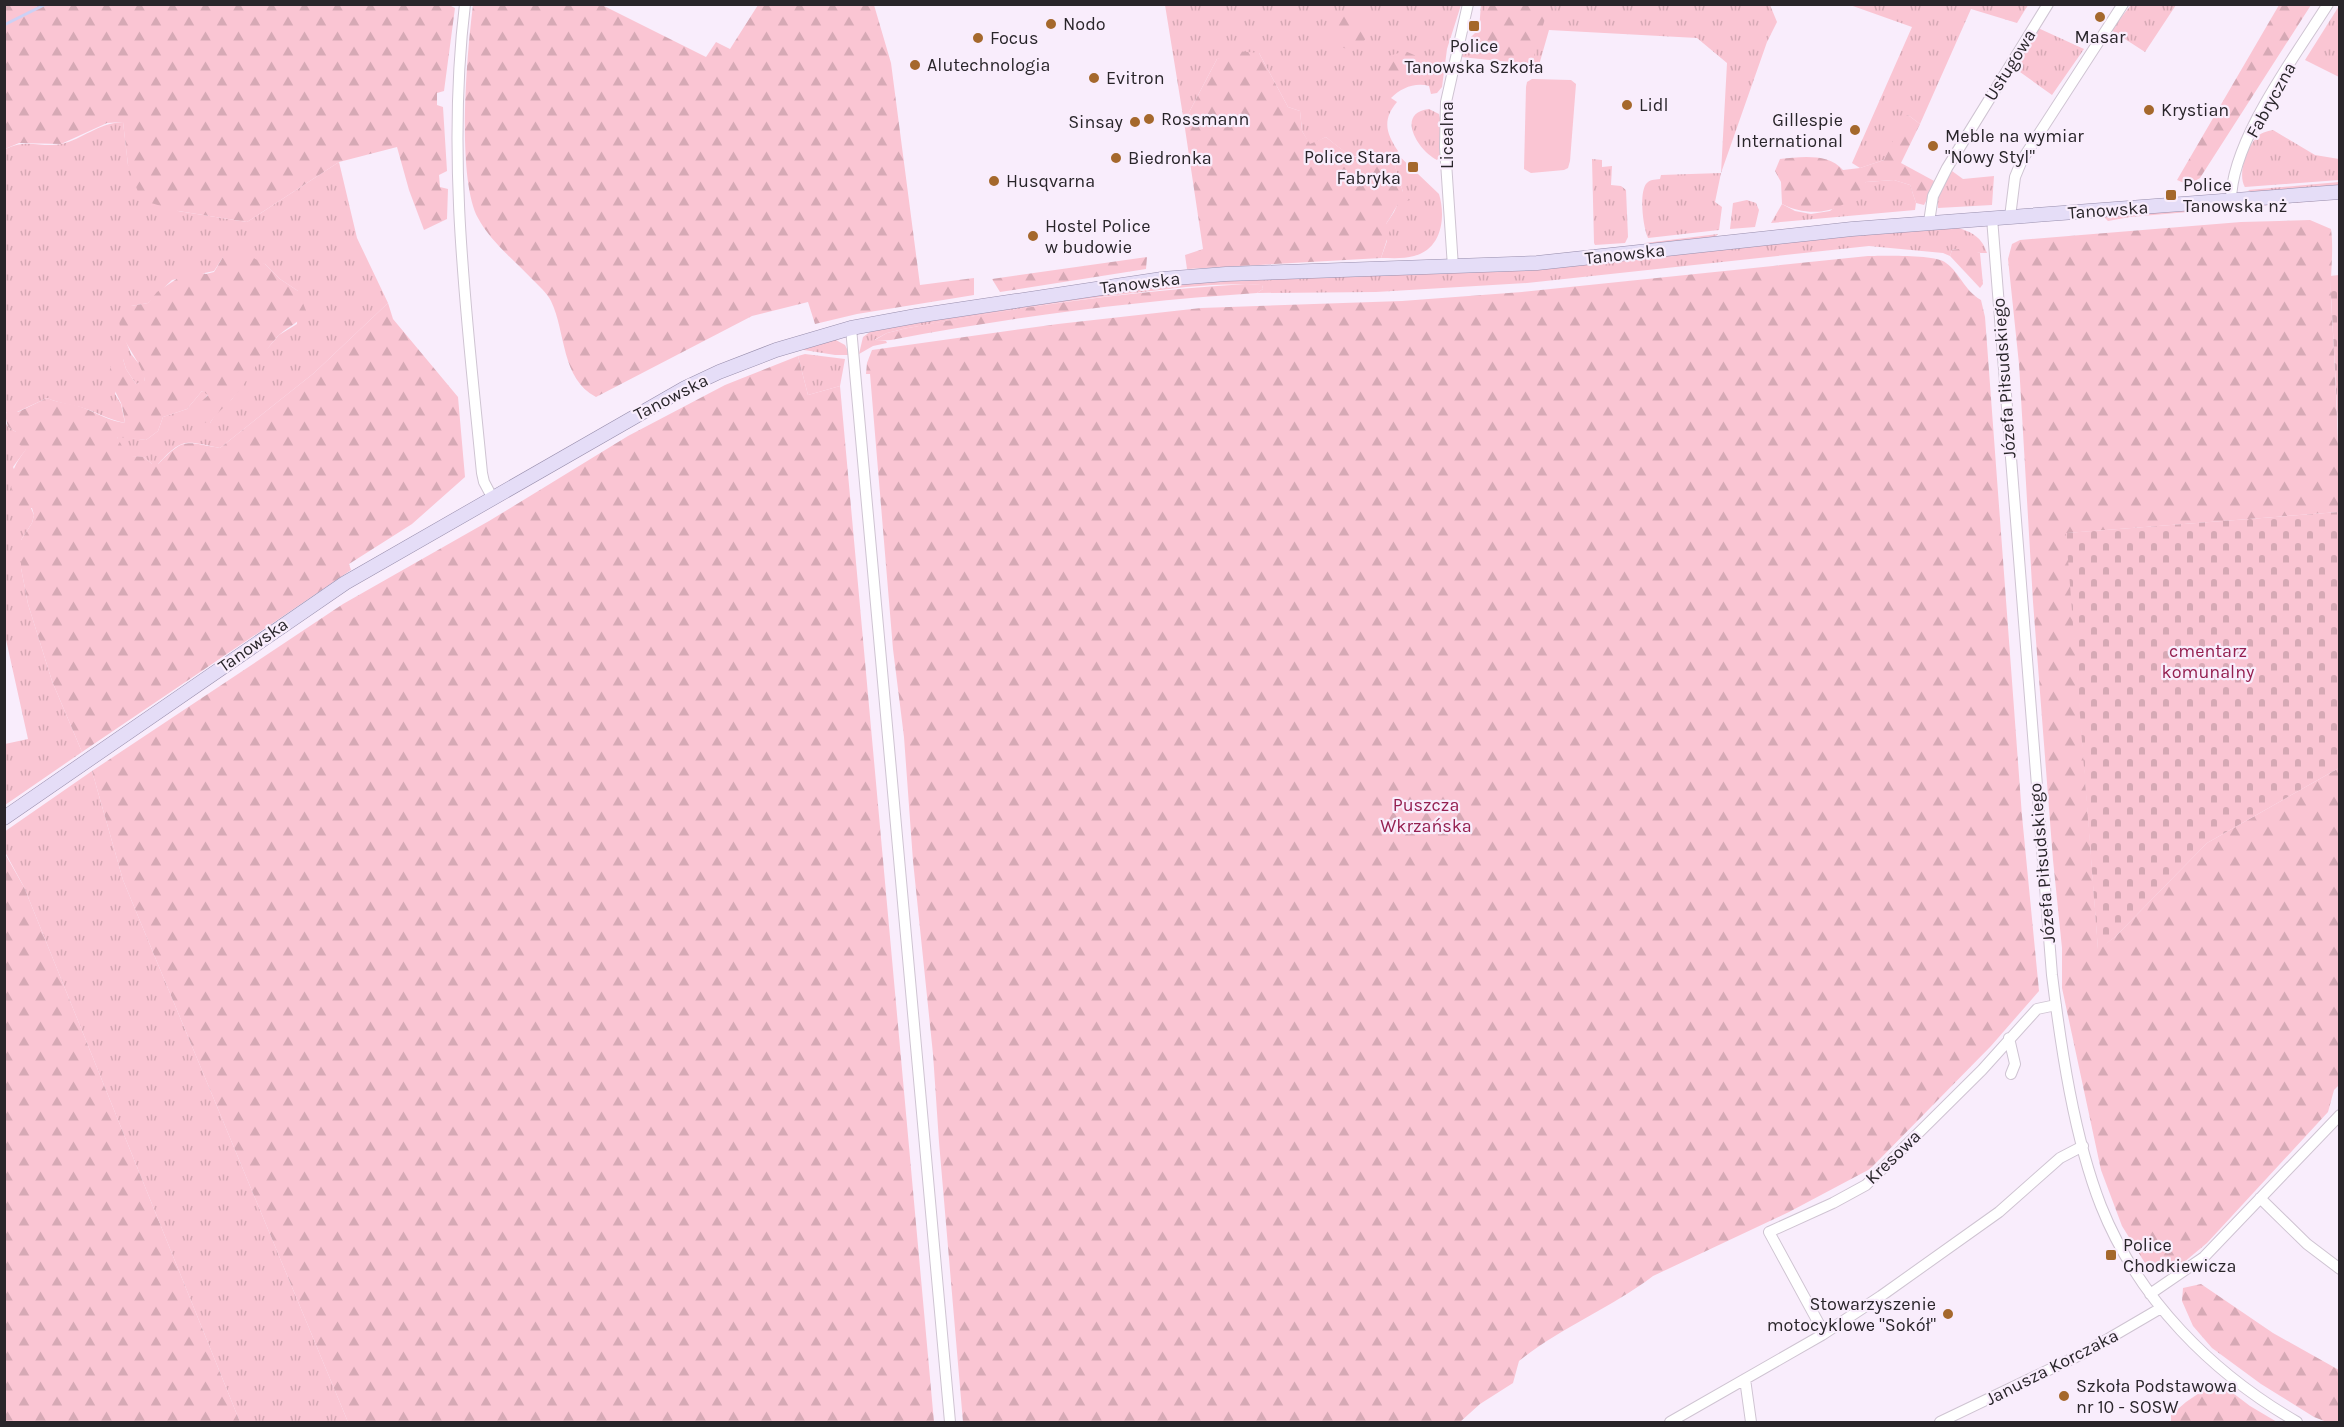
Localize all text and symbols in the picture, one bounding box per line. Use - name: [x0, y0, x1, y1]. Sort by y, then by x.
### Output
- marker: Masar: [2093, 10, 2107, 24]
- place label: Nodo: [1063, 13, 1106, 35]
- marker: Nodo: [1044, 17, 1058, 31]
- marker: Police Tanowska Szkoła: [1467, 19, 1481, 33]
- street label: Usługowa: [1979, 25, 2041, 105]
- place label: Masar: [2074, 26, 2126, 48]
- place label: Focus: [990, 27, 1038, 49]
- marker: Focus: [971, 31, 985, 45]
- place label: Police Tanowska Szkoła: [1404, 35, 1544, 78]
- place label: Alutechnologia: [927, 54, 1050, 76]
- marker: Alutechnologia: [908, 58, 922, 72]
- street label: Fabryczna: [2241, 58, 2301, 142]
- place label: Evitron: [1106, 67, 1165, 89]
- marker: Evitron: [1087, 71, 1101, 85]
- place label: Lidl: [1639, 94, 1668, 116]
- marker: Lidl: [1620, 98, 1634, 112]
- place label: Krystian: [2161, 99, 2229, 121]
- street label: Licealna: [1436, 101, 1458, 169]
- marker: Krystian: [2142, 103, 2156, 117]
- place label: Rossmann: [1161, 108, 1249, 130]
- place label: Gillespie International: [1736, 109, 1843, 152]
- place label: Sinsay: [1068, 111, 1124, 133]
- marker: Rossmann: [1142, 112, 1156, 126]
- marker: Sinsay: [1128, 115, 1142, 129]
- marker: Gillespie International: [1848, 123, 1862, 137]
- place label: Meble na wymiar "Nowy Styl": [1945, 125, 2084, 168]
- marker: Meble na wymiar "Nowy Styl": [1926, 139, 1940, 153]
- place label: Police Stara Fabryka: [1304, 146, 1401, 189]
- place label: Biedronka: [1128, 147, 1212, 169]
- marker: Biedronka: [1109, 151, 1123, 165]
- marker: Police Stara Fabryka: [1406, 160, 1420, 174]
- place label: Husqvarna: [1006, 170, 1095, 192]
- marker: Husqvarna: [987, 174, 1001, 188]
- place label: Police Tanowska nż: [2183, 174, 2287, 217]
- marker: Police Tanowska nż: [2164, 188, 2178, 202]
- street label: Tanowska: [2067, 196, 2149, 224]
- place label: Hostel Police w budowie: [1045, 215, 1150, 258]
- marker: Hostel Police w budowie: [1026, 229, 1040, 243]
- street label: Tanowska: [1584, 239, 1666, 269]
- street label: Tanowska: [1099, 267, 1181, 299]
- street label: Józefa Piłsudskiego: [1987, 297, 2021, 459]
- street label: Tanowska: [630, 369, 712, 425]
- street label: Tanowska: [214, 613, 292, 677]
- park label: cmentarz komunalny: [2162, 640, 2255, 683]
- street label: Józefa Piłsudskiego: [2024, 782, 2060, 944]
- park label: Puszcza Wkrzańska: [1380, 794, 1472, 837]
- street label: Kresowa: [1861, 1125, 1925, 1189]
- place label: Police Chodkiewicza: [2123, 1234, 2236, 1277]
- marker: Police Chodkiewicza: [2104, 1248, 2118, 1262]
- place label: Stowarzyszenie motocyklowe "Sokół": [1767, 1293, 1936, 1336]
- marker: Stowarzyszenie motocyklowe "Sokół": [1941, 1307, 1955, 1321]
- street label: Janusza Korczaka: [1982, 1324, 2122, 1410]
- place label: Szkoła Podstawowa nr 10 - SOSW: [2076, 1375, 2237, 1418]
- marker: Szkoła Podstawowa nr 10 - SOSW: [2057, 1389, 2071, 1403]

